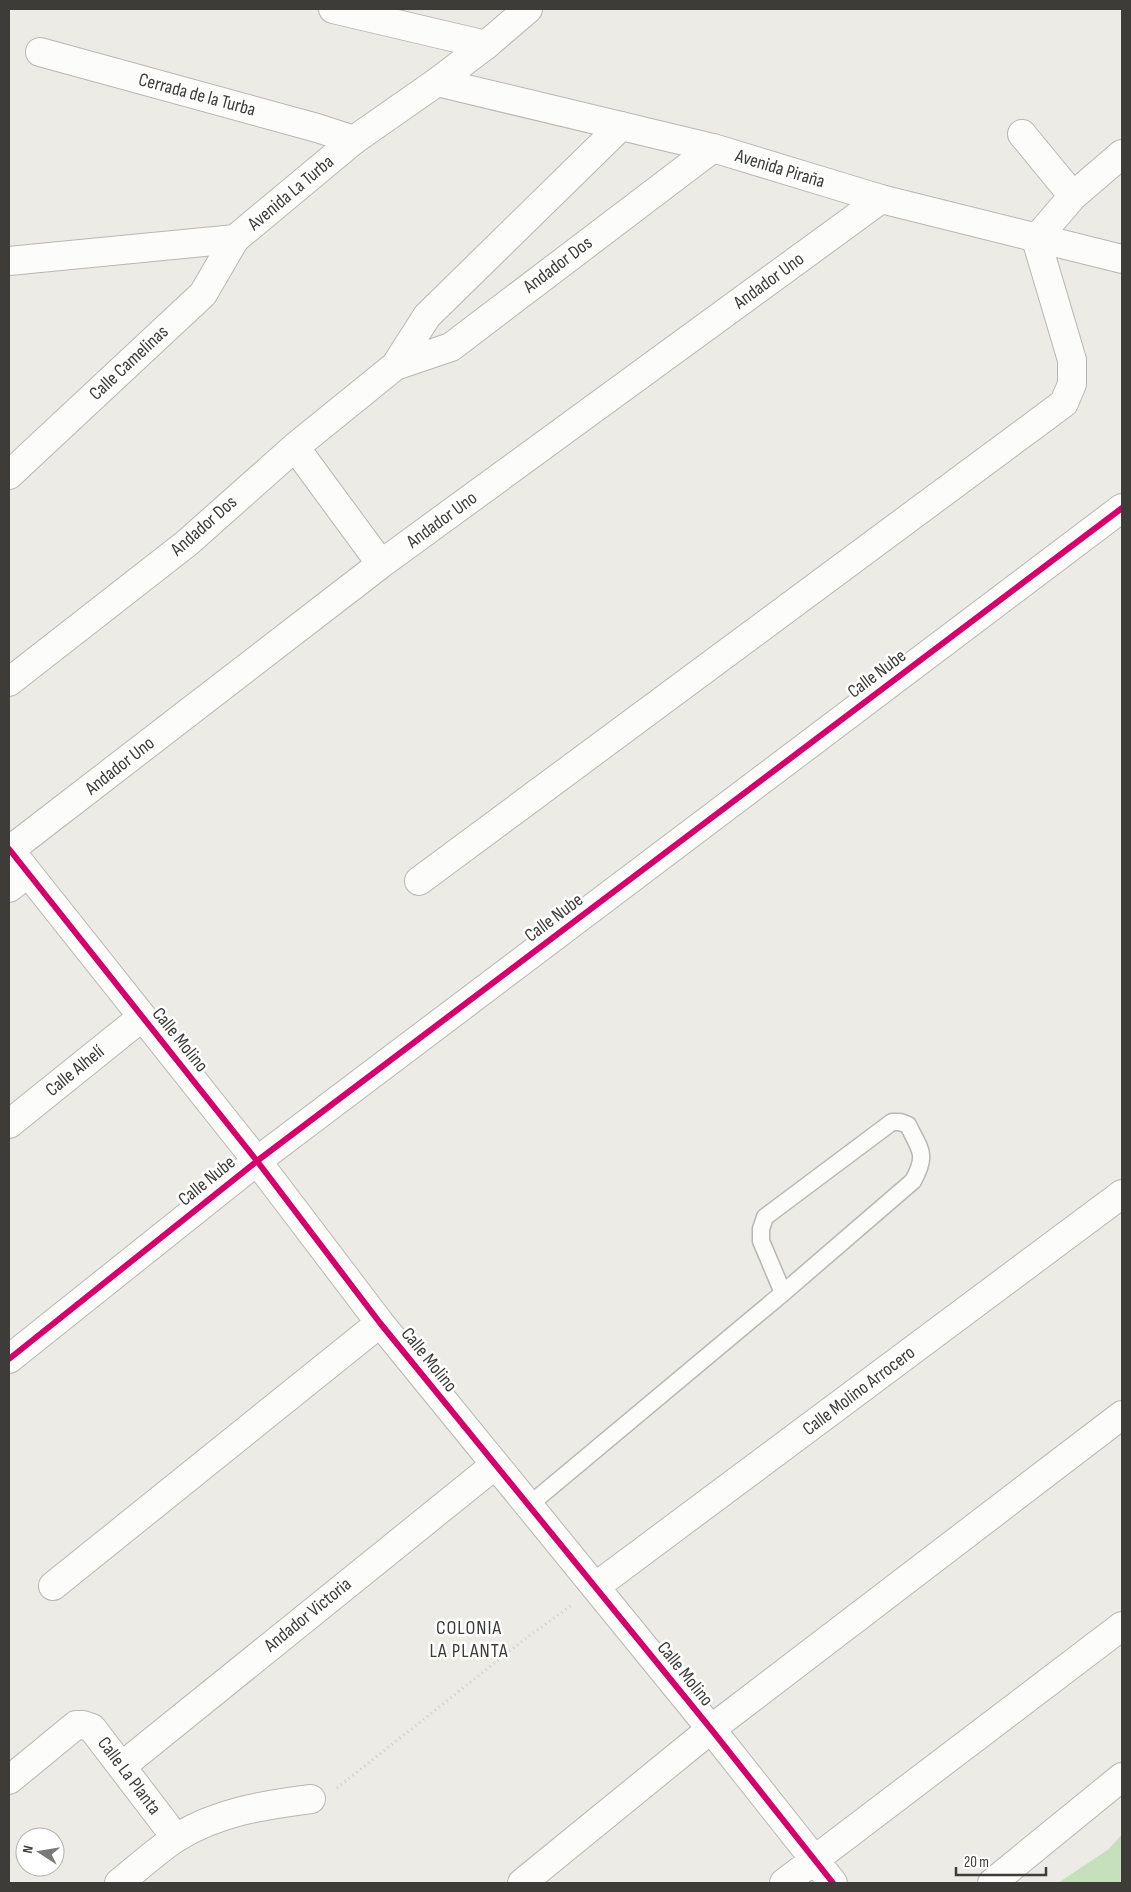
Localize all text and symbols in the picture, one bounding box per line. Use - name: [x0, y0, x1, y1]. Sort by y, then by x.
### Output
- street label: Cerrada de la Turba: [136, 68, 258, 122]
- street label: Avenida Piraña: [732, 144, 827, 193]
- street label: Avenida La Turba: [243, 150, 339, 236]
- street label: Andador Dos: [518, 232, 597, 299]
- street label: Andador Uno: [728, 248, 809, 315]
- street label: Calle Camelinas: [85, 320, 173, 405]
- street label: Andador Uno: [401, 487, 482, 554]
- street label: Andador Dos: [165, 491, 242, 562]
- street label: Calle Nube: [843, 645, 911, 703]
- street label: Andador Uno: [80, 732, 159, 801]
- street label: Calle Nube: [520, 889, 588, 947]
- street label: Calle Molino: [147, 1003, 213, 1077]
- street label: Calle Alhelí: [41, 1040, 109, 1102]
- street label: Calle Nube: [174, 1151, 240, 1211]
- street label: Calle Molino: [396, 1323, 462, 1397]
- street label: Calle Molino Arrocero: [798, 1341, 920, 1441]
- street label: Andador Victoria: [259, 1573, 356, 1658]
- district label: COLONIA LA PLANTA: [430, 1616, 509, 1663]
- street label: Calle Molino: [652, 1637, 718, 1711]
- street label: Calle La Planta: [92, 1733, 166, 1819]
- north arrow: [15, 1827, 65, 1877]
- text: N: [19, 1844, 37, 1855]
- scale bar: [956, 1844, 1046, 1876]
- text: 20 m: [964, 1853, 989, 1872]

